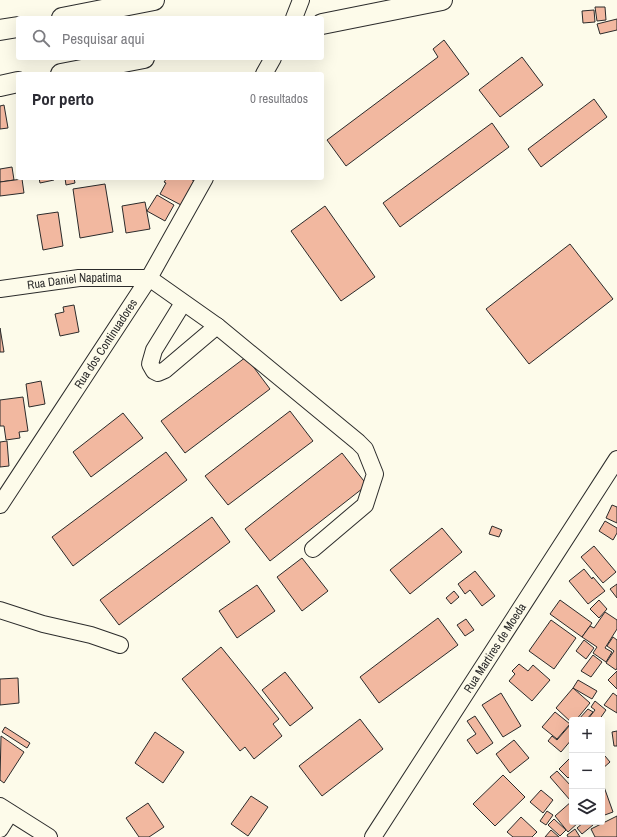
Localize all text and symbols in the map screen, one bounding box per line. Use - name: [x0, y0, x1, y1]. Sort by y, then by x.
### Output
- search box: [16, 16, 324, 60]
- icon: search: [30, 27, 52, 49]
- text: Pesquisar aqui: [62, 28, 145, 49]
- text: Por perto: [32, 87, 94, 110]
- text: 0 resultados: [250, 90, 308, 107]
- street label: Rua Daniel Napatima: [26, 270, 122, 293]
- street label: Rua dos Continuadores: [71, 296, 141, 392]
- street label: Rua Martires de Moeda: [460, 600, 530, 696]
- map controls: [569, 717, 605, 825]
- button: +: [569, 717, 605, 753]
- button: −: [569, 753, 605, 789]
- button: layers: [569, 789, 605, 825]

